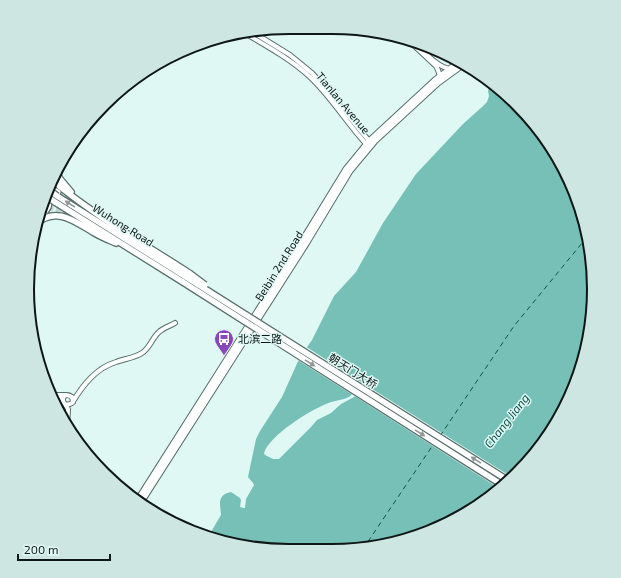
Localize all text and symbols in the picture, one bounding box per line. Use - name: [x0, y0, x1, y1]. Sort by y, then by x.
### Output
- street label: Tianlan Avenue: [314, 69, 373, 136]
- one-way arrow: [65, 200, 76, 208]
- street label: Wuhong Road: [90, 201, 156, 249]
- street label: Beibin 2nd Road: [252, 228, 305, 303]
- bus stop icon: 北滨二路: [213, 328, 235, 356]
- place label: 北滨二路: [238, 332, 282, 345]
- street label: 朝天门大桥: [326, 350, 380, 391]
- one-way arrow: [305, 359, 316, 367]
- water label: Chang Jiang: [481, 391, 532, 450]
- one-way arrow: [414, 429, 426, 436]
- one-way arrow: [470, 457, 482, 464]
- scale bar: [18, 536, 110, 562]
- text: 200 m: [24, 542, 58, 556]

